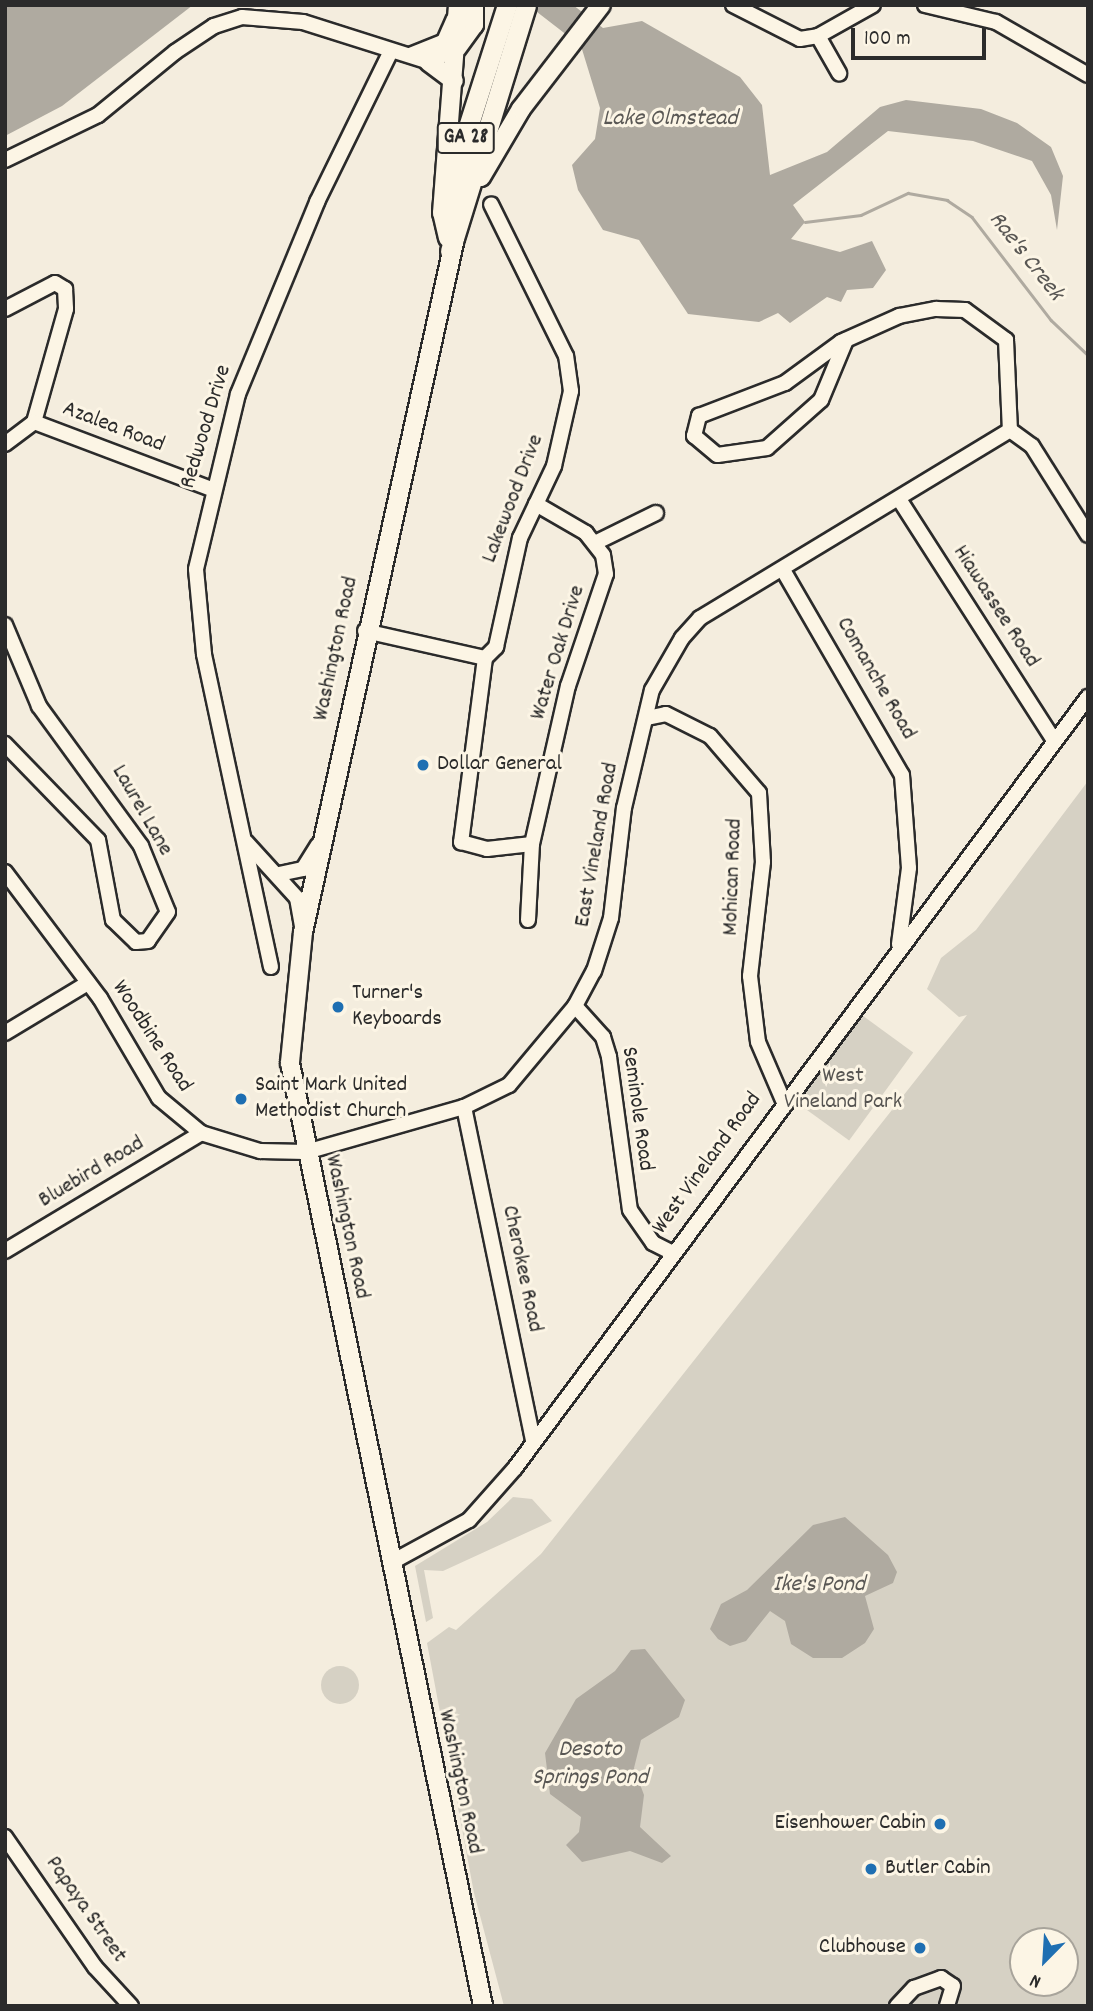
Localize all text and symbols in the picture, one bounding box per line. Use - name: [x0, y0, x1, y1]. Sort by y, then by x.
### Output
- scale bar: [855, 14, 990, 58]
- text: 100 m: [864, 25, 911, 55]
- water label: Lake Olmstead: [603, 106, 737, 134]
- road number: GA 28: [436, 120, 496, 156]
- water label: Rae's Creek: [981, 207, 1069, 307]
- street label: Redwood Drive: [175, 362, 239, 492]
- street label: Azalea Road: [58, 396, 168, 460]
- street label: Lakewood Drive: [477, 431, 551, 567]
- street label: Hiawassee Road: [945, 541, 1045, 673]
- street label: Washington Road: [308, 574, 366, 724]
- street label: Water Oak Drive: [525, 582, 593, 724]
- street label: Comanche Road: [829, 613, 921, 745]
- place label: Dollar General: [437, 751, 562, 779]
- marker: Dollar General: [415, 757, 431, 773]
- street label: Laurel Lane: [104, 761, 178, 861]
- street label: East Vineland Road: [570, 761, 626, 929]
- street label: Mohican Road: [718, 818, 750, 936]
- street label: Woodbine Road: [105, 976, 197, 1098]
- place label: Turner's Keyboards: [352, 980, 442, 1034]
- marker: Turner's Keyboards: [330, 999, 346, 1015]
- street label: Seminole Road: [614, 1045, 658, 1173]
- park label: West Vineland Park: [784, 1063, 902, 1117]
- place label: Saint Mark United Methodist Church: [255, 1072, 407, 1126]
- street label: West Vineland Road: [647, 1088, 769, 1240]
- marker: Saint Mark United Methodist Church: [233, 1091, 249, 1107]
- street label: Bluebird Road: [34, 1131, 150, 1215]
- street label: Washington Road: [317, 1152, 375, 1302]
- street label: Cherokee Road: [494, 1203, 548, 1335]
- water label: Ike's Pond: [773, 1572, 865, 1600]
- street label: Washington Road: [430, 1707, 488, 1857]
- water label: Desoto Springs Pond: [532, 1737, 648, 1793]
- place label: Eisenhower Cabin: [774, 1810, 926, 1838]
- marker: Eisenhower Cabin: [932, 1816, 948, 1832]
- street label: Papaya Street: [38, 1851, 132, 1969]
- place label: Butler Cabin: [885, 1855, 991, 1883]
- marker: Butler Cabin: [863, 1861, 879, 1877]
- north arrow: [1009, 1927, 1079, 1997]
- place label: Clubhouse: [819, 1934, 906, 1962]
- marker: Clubhouse: [912, 1940, 928, 1956]
- text: N: [1026, 1966, 1046, 1994]

